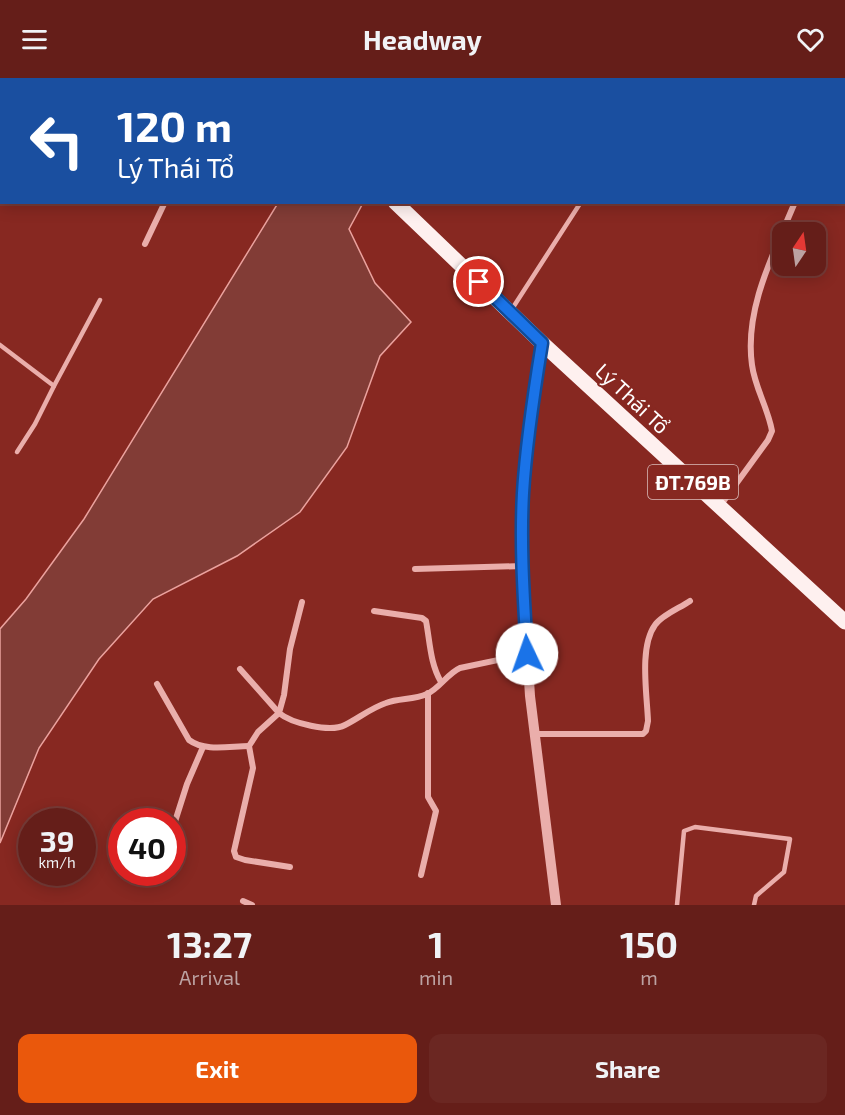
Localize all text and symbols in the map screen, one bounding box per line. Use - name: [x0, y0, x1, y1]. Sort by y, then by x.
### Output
- icon: menu: [18, 23, 51, 56]
- text: Headway: [363, 23, 482, 55]
- icon: heart: [794, 23, 827, 56]
- text: 120 m: [117, 100, 232, 150]
- icon: left: [18, 102, 96, 180]
- text: Lý Thái Tổ: [117, 151, 234, 183]
- north arrow: [772, 222, 826, 276]
- map controls: [772, 222, 826, 276]
- pin: [453, 256, 504, 307]
- icon: arrive: [462, 265, 495, 298]
- street label: Lý Thái Tổ: [591, 358, 675, 438]
- road number: ĐT.769B: [648, 465, 738, 499]
- position arrow: [495, 622, 559, 686]
- speed limit sign: 40: [108, 808, 186, 886]
- text: 39: [40, 822, 74, 858]
- text: km/h: [38, 853, 76, 871]
- text: 13:27: [167, 922, 252, 965]
- text: 1: [428, 922, 444, 965]
- text: 150: [620, 922, 678, 965]
- text: Arrival: [179, 965, 240, 989]
- text: min: [419, 965, 453, 989]
- text: m: [640, 965, 658, 989]
- button: Exit: [18, 1034, 417, 1103]
- button: Share: [429, 1034, 827, 1103]

